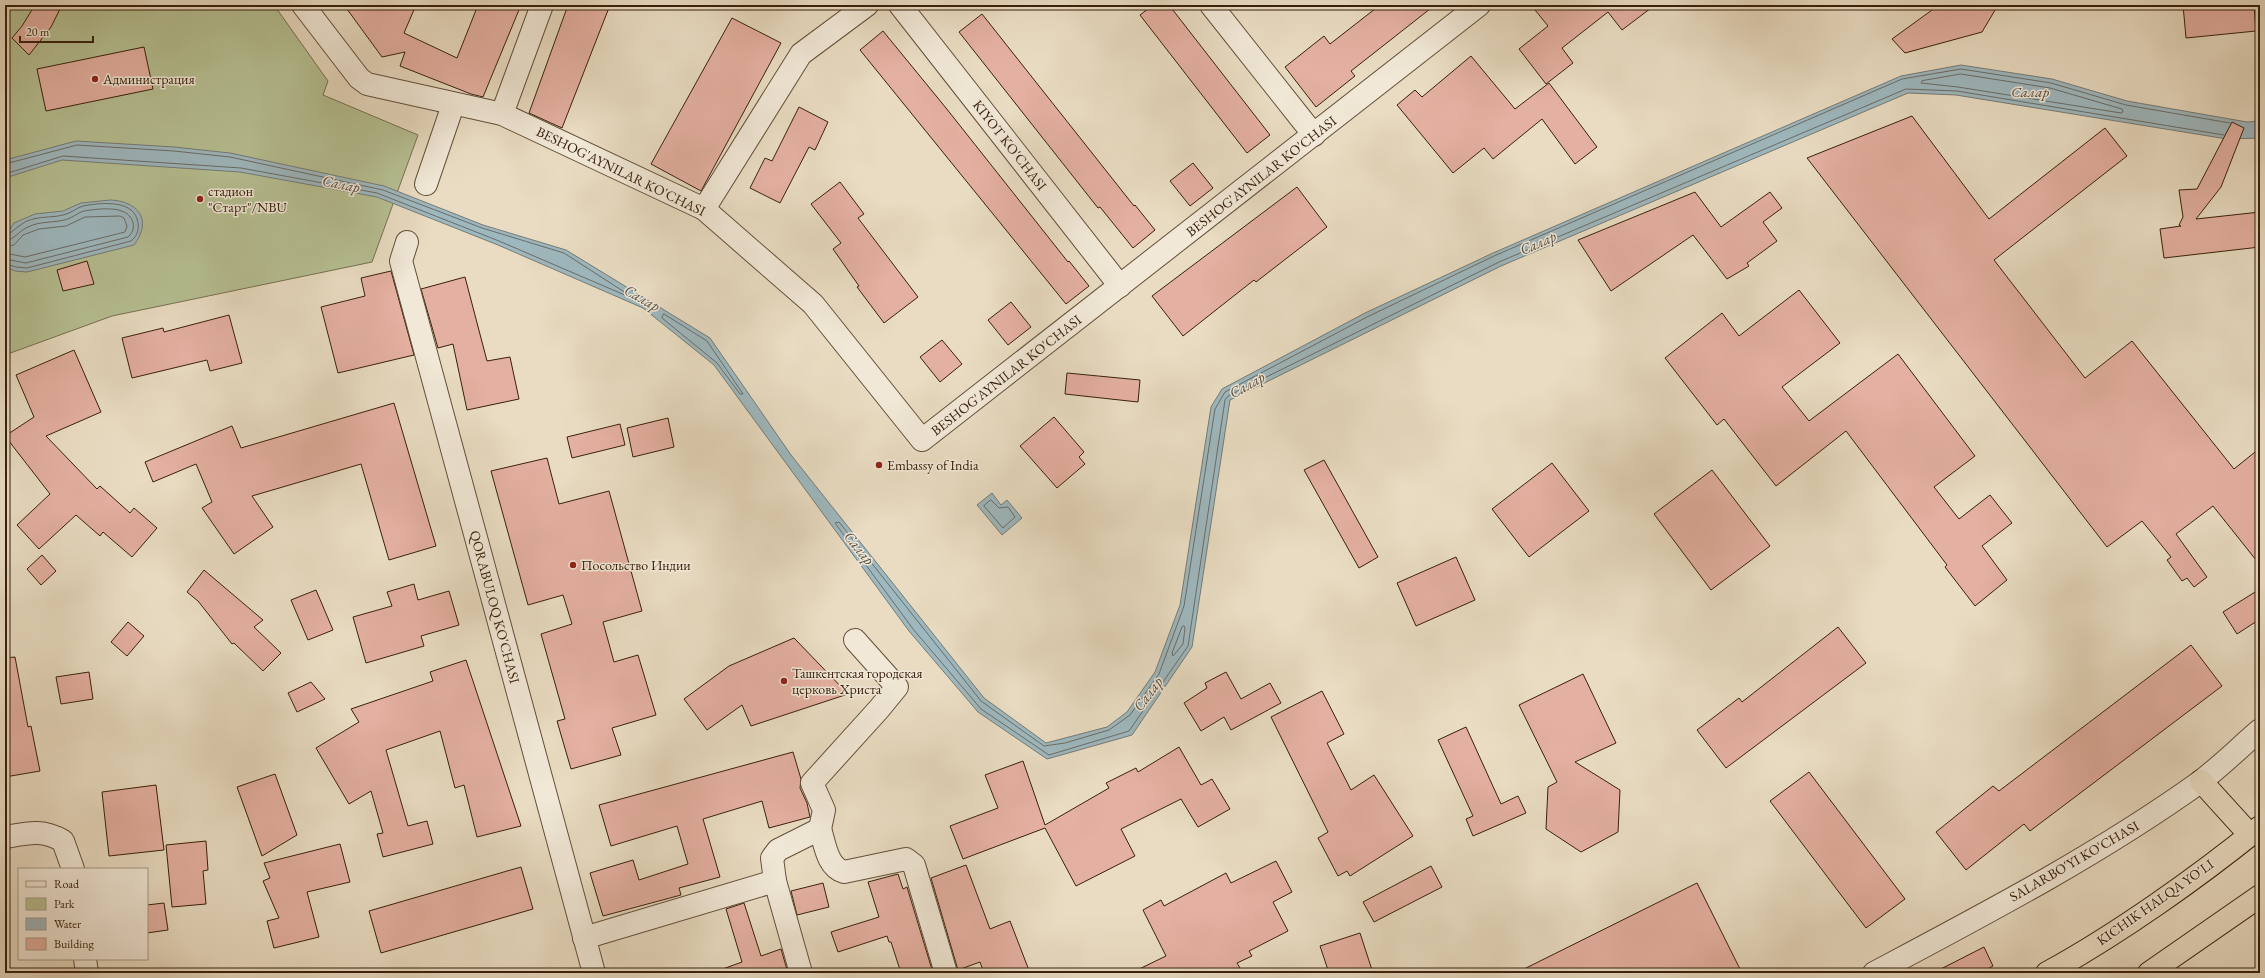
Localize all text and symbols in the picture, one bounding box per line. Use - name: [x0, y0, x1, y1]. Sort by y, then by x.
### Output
- scale bar: [20, 18, 93, 44]
- text: 20 m: [26, 24, 50, 40]
- place label: Администрация: [102, 70, 195, 88]
- marker: Администрация: [90, 74, 100, 84]
- water label: Салар: [2011, 82, 2049, 101]
- street label: KIYOT KO'CHASI: [969, 96, 1051, 194]
- street label: BESHOG'AYNILAR KO'CHASI: [1182, 111, 1340, 240]
- street label: BESHOG'AYNILAR KO'CHASI: [533, 122, 709, 220]
- water label: Салар: [321, 171, 362, 197]
- place label: стадион "Старт"/NBU: [208, 182, 287, 216]
- marker: стадион "Старт"/NBU: [195, 194, 205, 204]
- water label: Салар: [1517, 226, 1559, 259]
- water label: Салар: [621, 280, 664, 315]
- street label: BESHOG'AYNILAR KO'CHASI: [927, 310, 1085, 439]
- water label: Салар: [1226, 367, 1268, 402]
- place label: Embassy of India: [887, 456, 979, 474]
- marker: Embassy of India: [874, 460, 884, 470]
- water label: Салар: [840, 527, 879, 569]
- street label: QORABULOQ KO'CHASI: [466, 528, 524, 686]
- place label: Посольство Индии: [581, 556, 691, 574]
- marker: Посольство Индии: [568, 560, 578, 570]
- place label: Ташкентская городская церковь Христа: [792, 664, 923, 698]
- water label: Салар: [1129, 672, 1167, 715]
- marker: Ташкентская городская церковь Христа: [779, 676, 789, 686]
- street label: SALARBO'YI KO'CHASI: [2006, 816, 2142, 905]
- street label: KICHIK HALQA YO'LI: [2093, 855, 2217, 949]
- legend: [18, 868, 148, 960]
- text: Road: [54, 876, 80, 892]
- text: Park: [54, 896, 75, 912]
- text: Water: [54, 916, 81, 932]
- text: Building: [54, 936, 95, 952]

